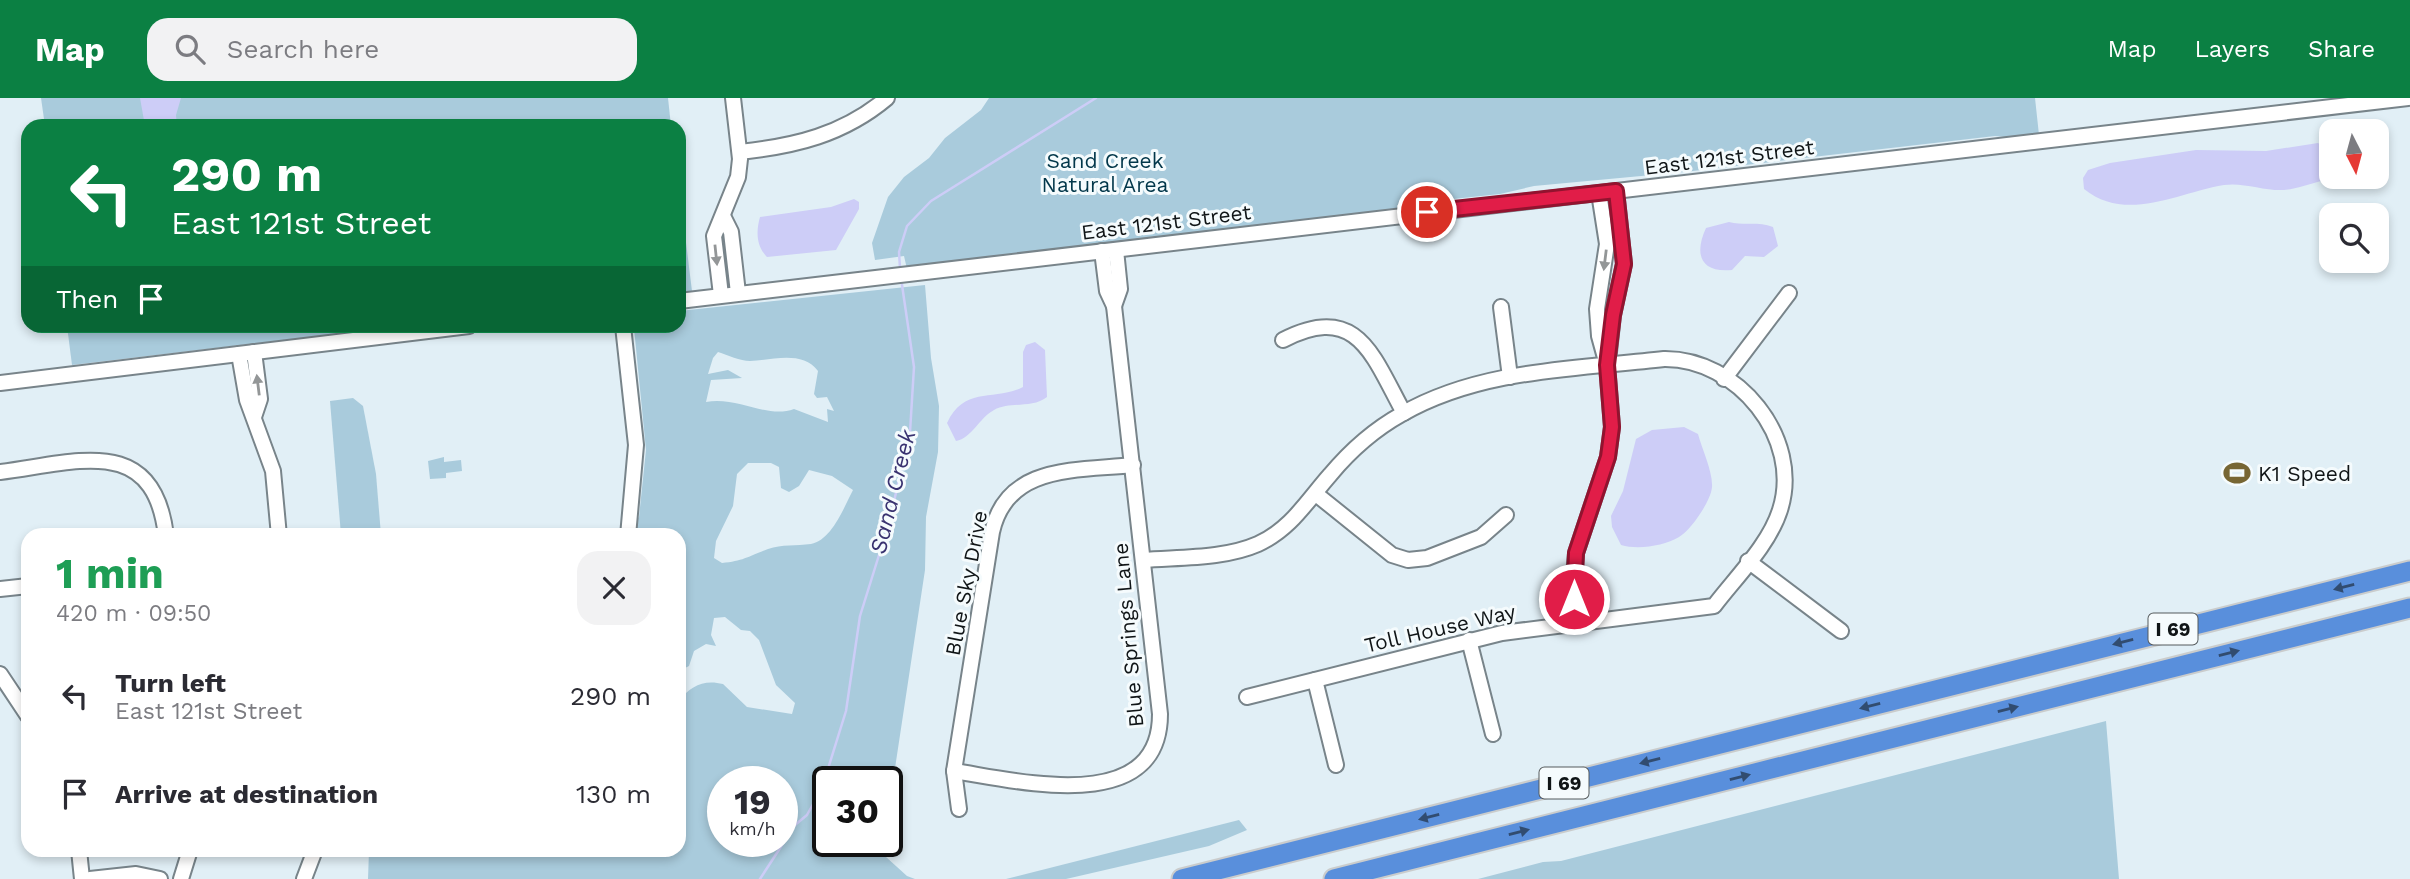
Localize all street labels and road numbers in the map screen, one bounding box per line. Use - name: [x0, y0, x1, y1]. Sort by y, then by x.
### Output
- street label: East 121st Street: [1643, 134, 1815, 180]
- street label: East 121st Street: [1080, 199, 1252, 245]
- street label: Blue Sky Drive: [940, 508, 992, 658]
- street label: Blue Springs Lane: [1107, 542, 1149, 728]
- street label: Toll House Way: [1362, 598, 1518, 658]
- road number: I 69: [2148, 614, 2198, 644]
- road number: I 69: [1540, 768, 1588, 798]

